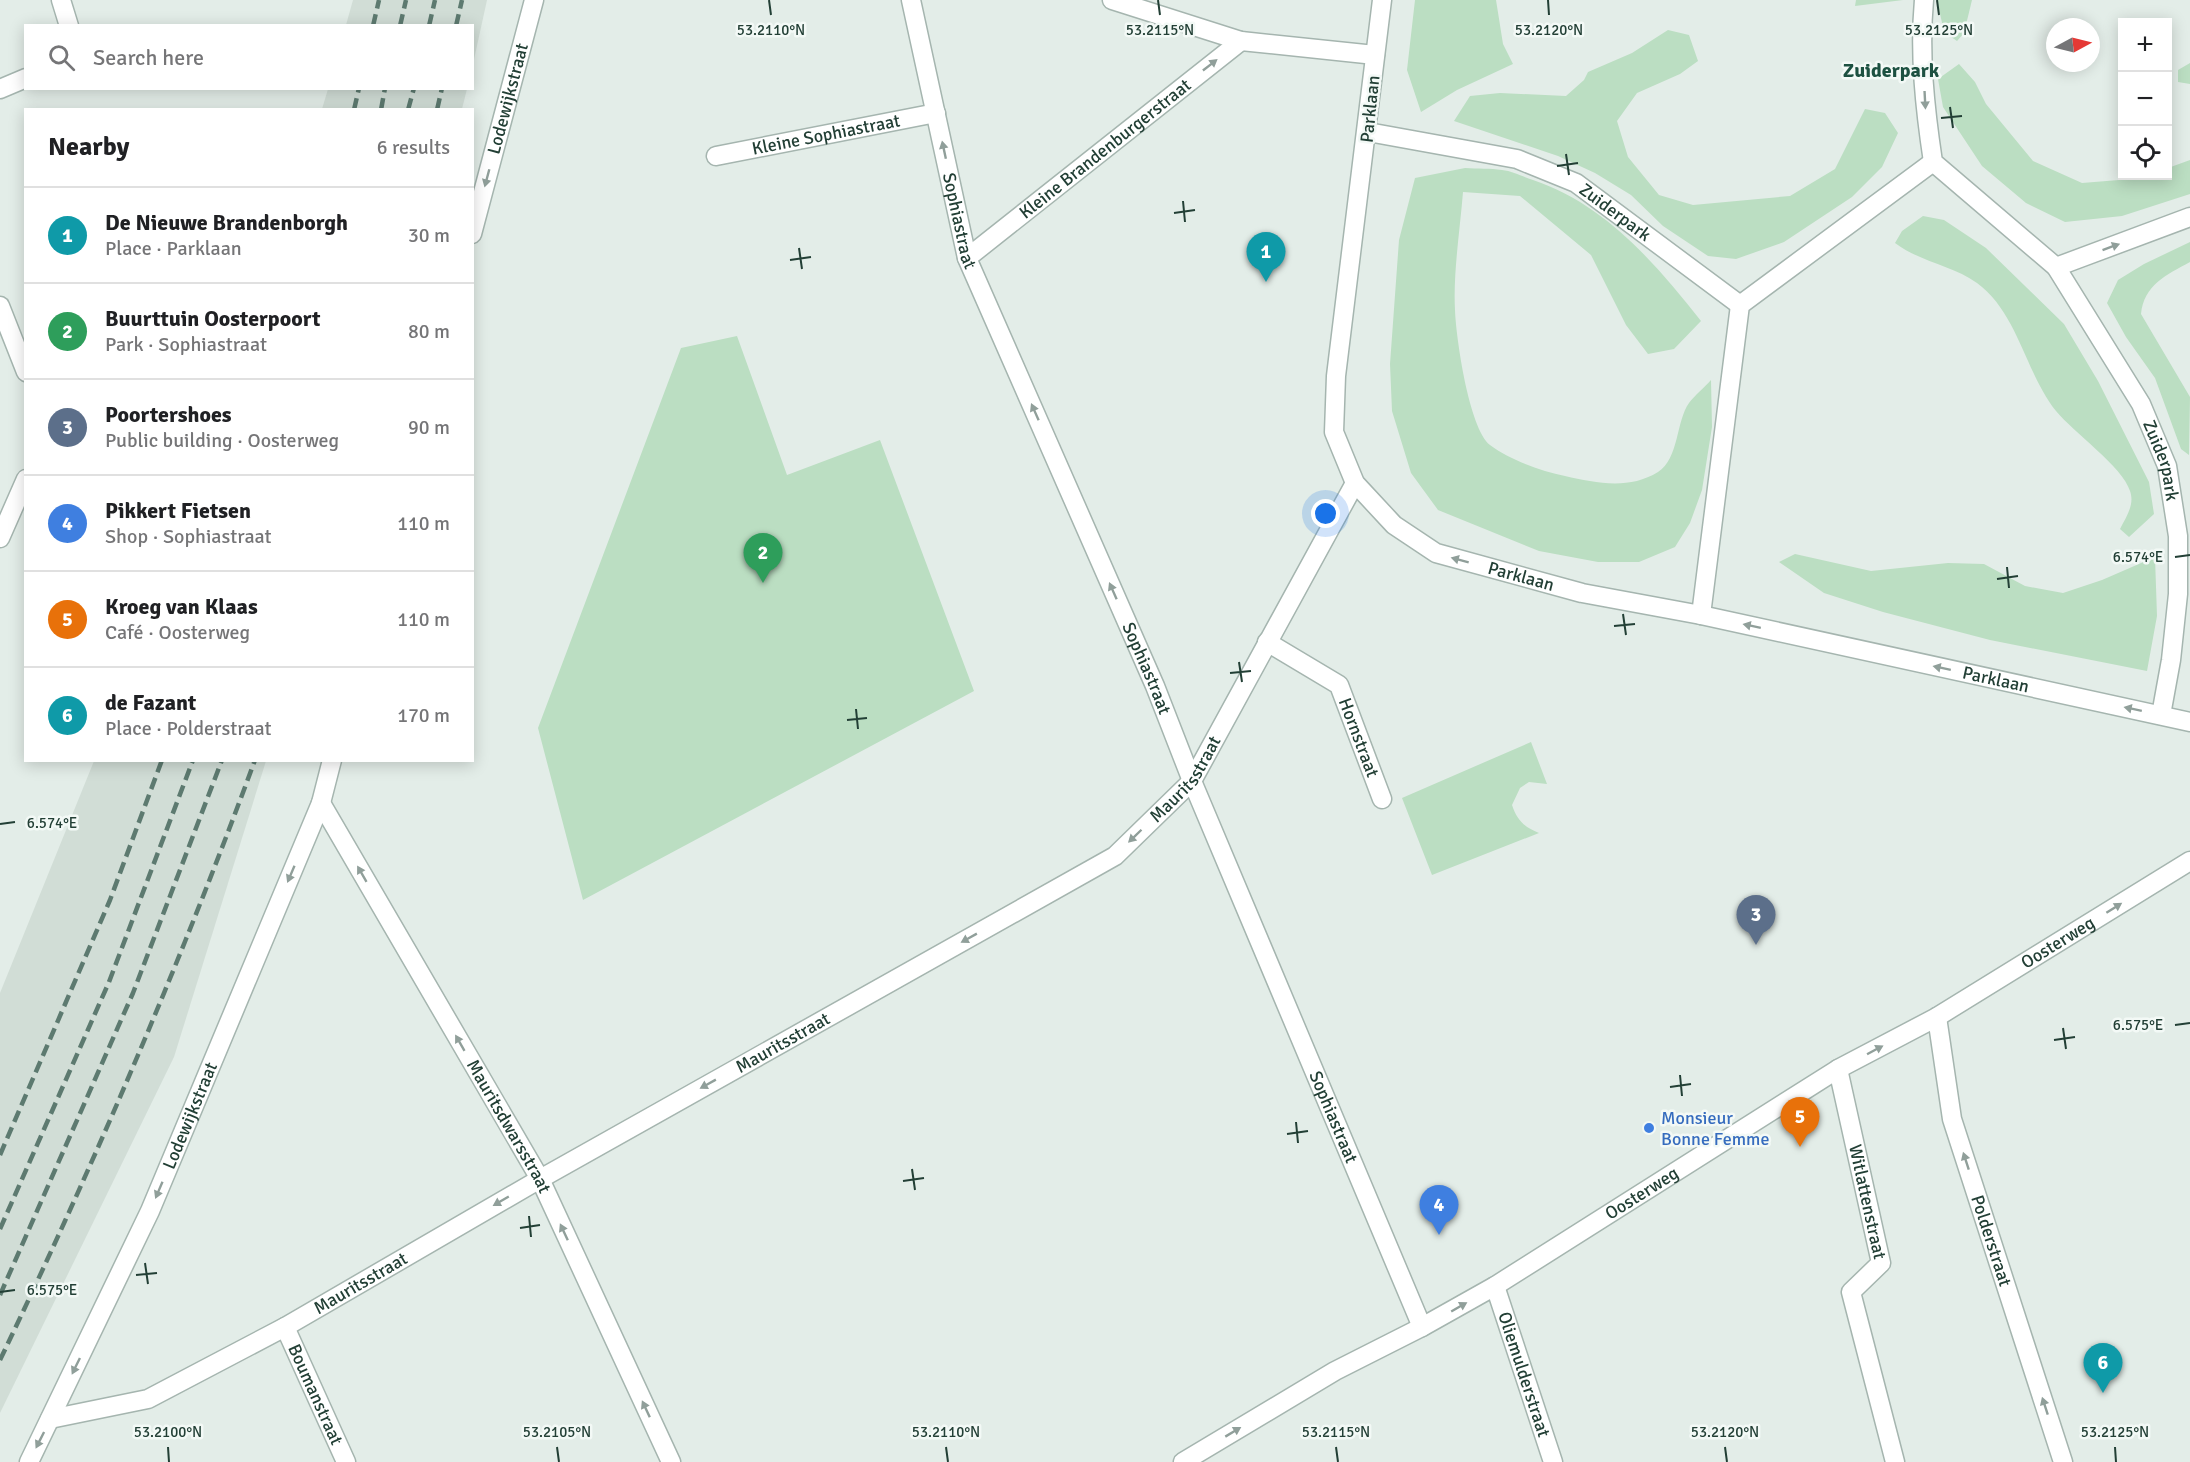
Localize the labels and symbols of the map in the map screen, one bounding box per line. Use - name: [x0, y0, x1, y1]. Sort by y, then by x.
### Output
- north arrow: [2046, 18, 2100, 72]
- text: 53.2110°N: [737, 21, 805, 39]
- text: 53.2115°N: [1126, 21, 1194, 39]
- text: 53.2120°N: [1515, 21, 1583, 39]
- text: 53.2125°N: [1905, 21, 1973, 39]
- street label: Lodewijkstraat: [483, 41, 533, 157]
- district label: Zuiderpark: [1843, 58, 1940, 83]
- one-way arrow: [1203, 60, 1218, 72]
- street label: Kleine Brandenburgerstraat: [1015, 74, 1195, 224]
- street label: Parklaan: [1356, 74, 1384, 144]
- one-way arrow: [1920, 91, 1930, 110]
- street label: Kleine Sophiastraat: [750, 109, 902, 160]
- one-way arrow: [939, 140, 948, 159]
- one-way arrow: [482, 170, 491, 188]
- street label: Sophiastraat: [938, 171, 981, 272]
- street label: Zuiderpark: [1575, 178, 1655, 246]
- pin: 1: [1246, 232, 1286, 282]
- one-way arrow: [2102, 241, 2120, 251]
- one-way arrow: [1030, 403, 1040, 421]
- street label: Zuiderpark: [2138, 417, 2183, 502]
- your location: [1311, 499, 1340, 528]
- pin: 2: [744, 534, 783, 583]
- text: 6.574°E: [2113, 548, 2163, 566]
- one-way arrow: [1450, 554, 1469, 564]
- street label: Parklaan: [1485, 557, 1557, 596]
- one-way arrow: [1109, 582, 1118, 599]
- street label: Sophiastraat: [1117, 619, 1176, 717]
- one-way arrow: [1743, 621, 1761, 631]
- one-way arrow: [1933, 662, 1952, 672]
- street label: Parklaan: [1960, 662, 2031, 698]
- street label: Hornstraat: [1334, 695, 1384, 780]
- one-way arrow: [2123, 704, 2142, 713]
- street label: Mauritsstraat: [1145, 732, 1225, 827]
- text: 6.574°E: [27, 814, 77, 832]
- one-way arrow: [1128, 829, 1142, 843]
- one-way arrow: [357, 865, 367, 882]
- one-way arrow: [286, 866, 296, 884]
- pin: 3: [1736, 896, 1776, 945]
- one-way arrow: [2106, 902, 2123, 913]
- street label: Oosterweg: [2017, 911, 2099, 974]
- one-way arrow: [961, 932, 977, 943]
- street label: Mauritsstraat: [732, 1007, 834, 1078]
- text: 6.575°E: [2113, 1016, 2163, 1034]
- one-way arrow: [455, 1035, 466, 1051]
- one-way arrow: [1866, 1045, 1883, 1055]
- street label: Mauritsdwarsstraat: [462, 1056, 556, 1196]
- street label: Lodewijkstraat: [158, 1059, 222, 1172]
- street label: Sophiastraat: [1304, 1068, 1363, 1166]
- one-way arrow: [699, 1079, 716, 1089]
- pin: 5: [1780, 1098, 1820, 1147]
- place label: Monsieur Bonne Femme: [1661, 1107, 1769, 1150]
- marker: Monsieur Bonne Femme: [1642, 1121, 1656, 1135]
- street label: Witlattenstraat: [1844, 1142, 1891, 1261]
- one-way arrow: [1960, 1152, 1970, 1170]
- street label: Oosterweg: [1601, 1162, 1683, 1225]
- one-way arrow: [154, 1181, 163, 1199]
- pin: 4: [1420, 1186, 1458, 1235]
- street label: Polderstraat: [1966, 1192, 2016, 1289]
- one-way arrow: [492, 1196, 509, 1206]
- one-way arrow: [560, 1223, 569, 1240]
- street label: Mauritsstraat: [310, 1247, 411, 1319]
- text: 6.575°E: [27, 1281, 77, 1299]
- one-way arrow: [1451, 1302, 1468, 1312]
- street label: Oliemulderstraat: [1493, 1309, 1555, 1440]
- street label: Boumanstraat: [283, 1340, 348, 1448]
- pin: 6: [2084, 1344, 2122, 1393]
- one-way arrow: [71, 1358, 80, 1375]
- one-way arrow: [2040, 1397, 2050, 1415]
- one-way arrow: [642, 1400, 651, 1417]
- text: 53.2100°N: [134, 1423, 202, 1441]
- text: 53.2105°N: [523, 1423, 591, 1441]
- text: 53.2110°N: [912, 1423, 980, 1441]
- text: 53.2115°N: [1302, 1423, 1370, 1441]
- text: 53.2120°N: [1691, 1423, 1759, 1441]
- text: 53.2125°N: [2081, 1423, 2149, 1441]
- one-way arrow: [1225, 1427, 1242, 1437]
- one-way arrow: [35, 1432, 44, 1449]

